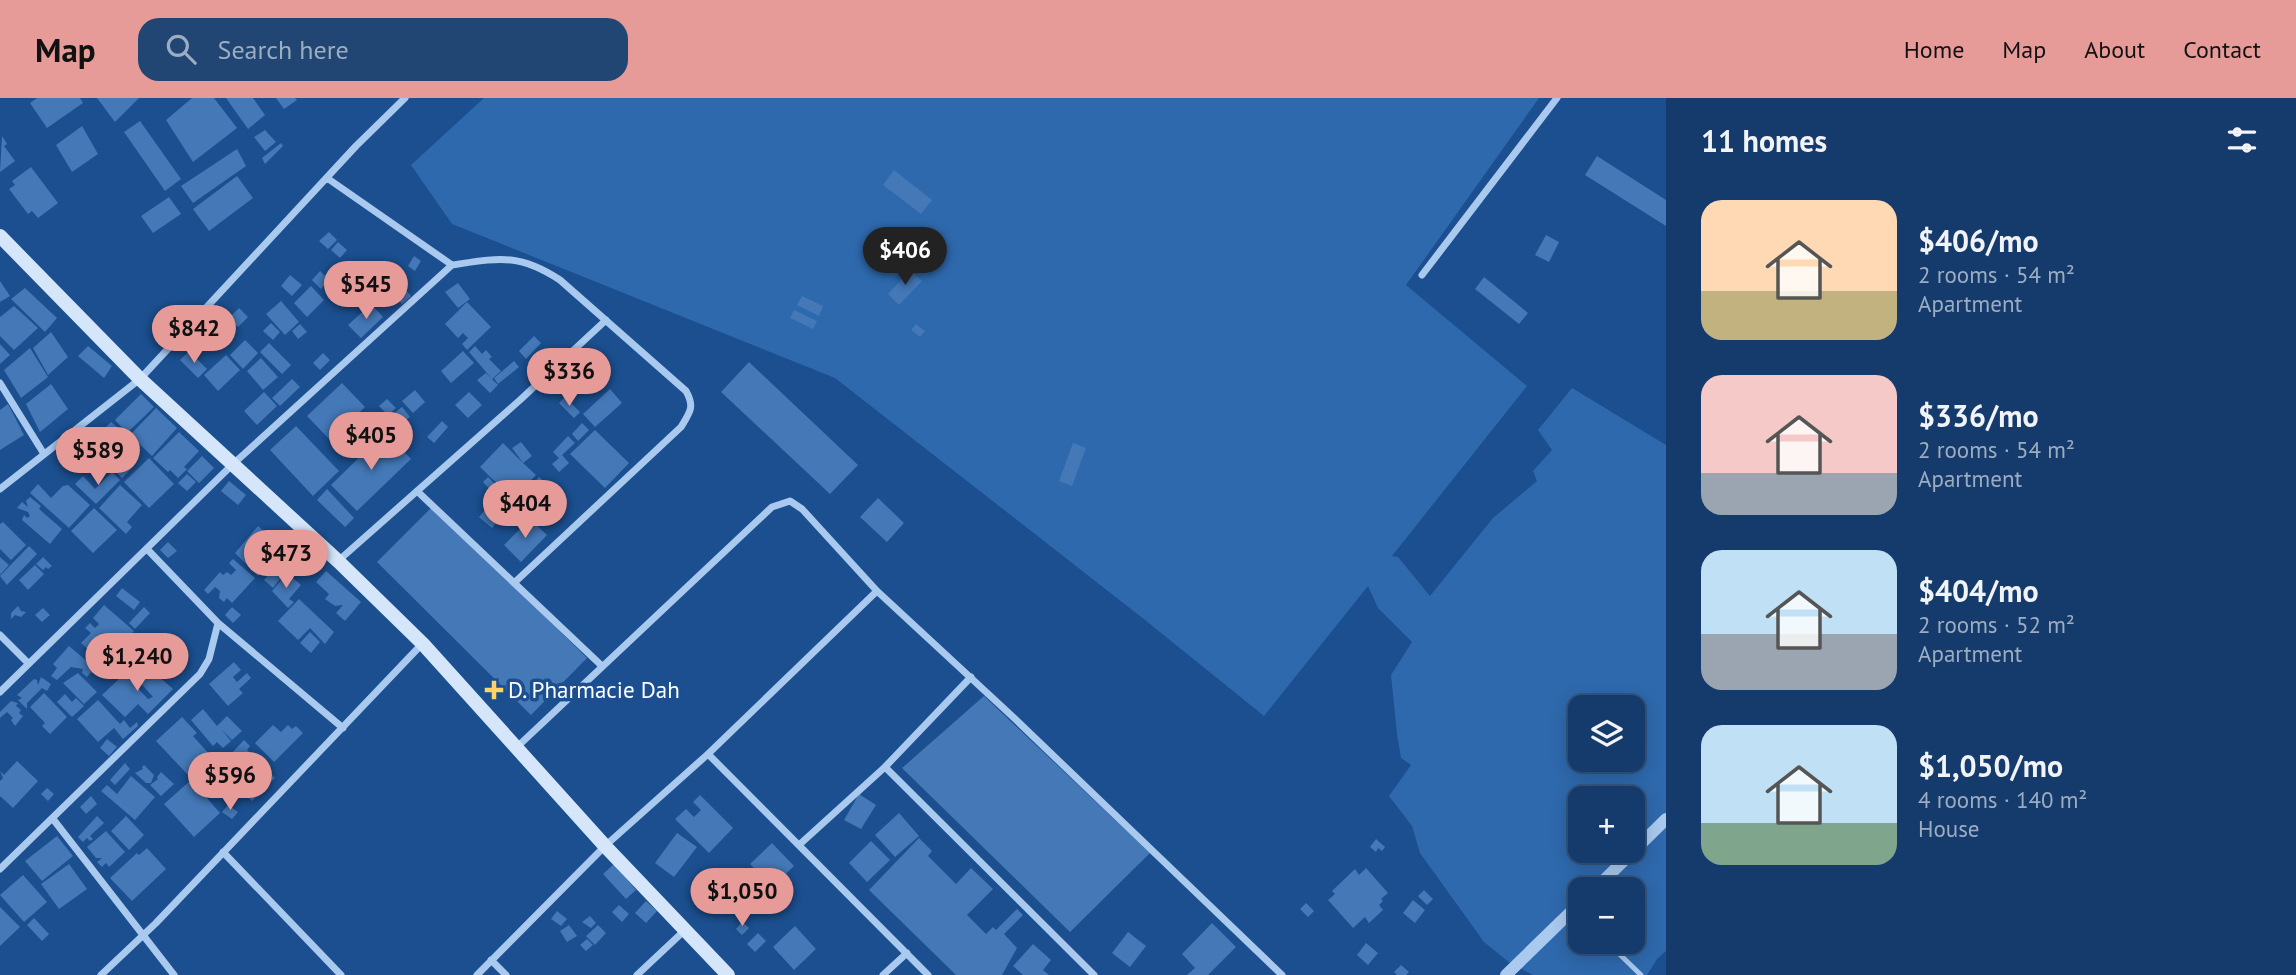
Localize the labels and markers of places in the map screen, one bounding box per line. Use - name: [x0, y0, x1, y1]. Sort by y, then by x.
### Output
- pin: $406: [864, 228, 946, 287]
- pin: $545: [325, 262, 407, 321]
- pin: $842: [153, 306, 235, 365]
- pin: $336: [528, 348, 610, 408]
- pin: $405: [330, 412, 412, 472]
- pin: $589: [57, 428, 139, 487]
- pin: $404: [484, 480, 566, 540]
- pin: $473: [245, 531, 327, 590]
- pin: $1,240: [80, 634, 194, 693]
- place label: D. Pharmacie Dah: [508, 675, 680, 704]
- marker: D. Pharmacie Dah: [486, 682, 502, 698]
- pin: $596: [189, 752, 271, 812]
- pin: $1,050: [685, 868, 799, 928]

